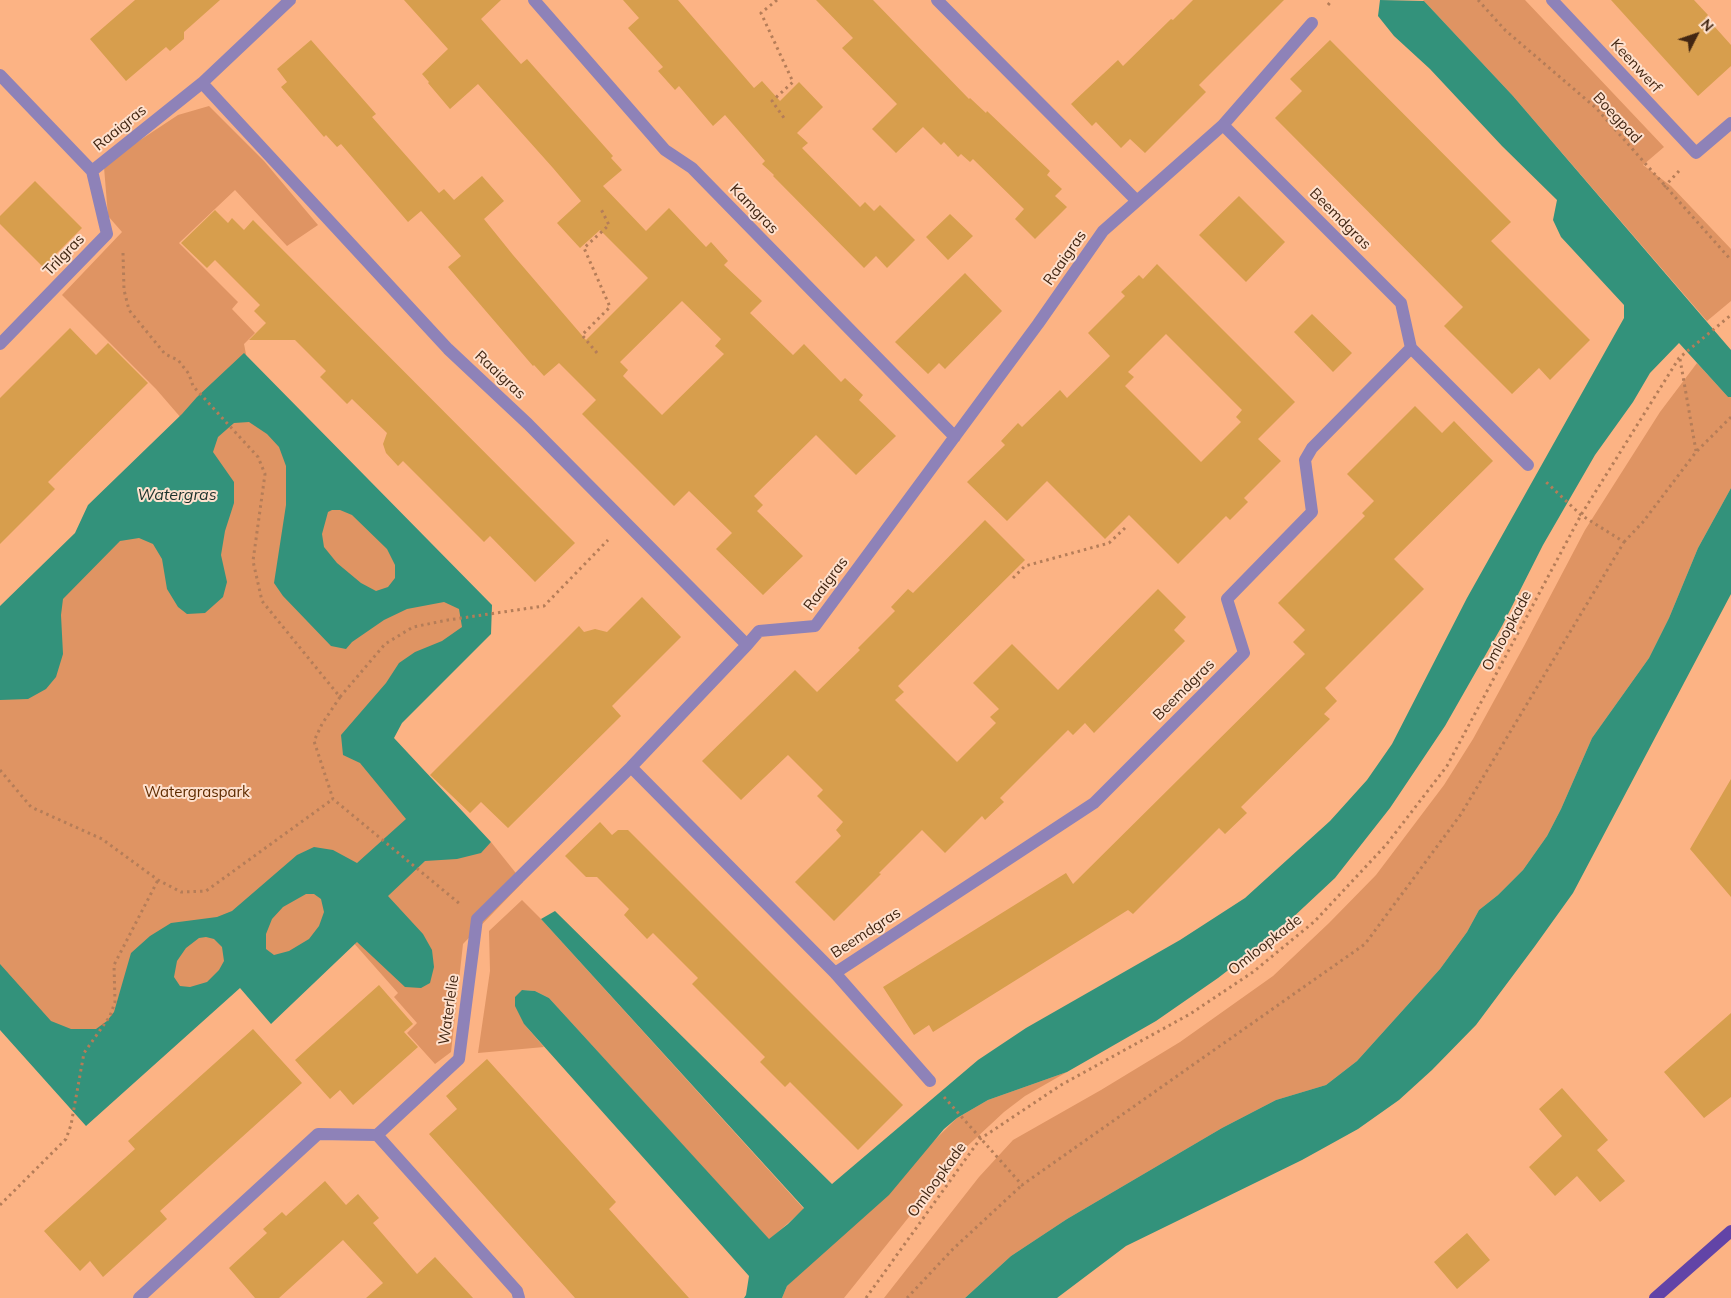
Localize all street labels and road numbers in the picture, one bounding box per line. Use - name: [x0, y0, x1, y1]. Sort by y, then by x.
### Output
- street label: Keenwerf: [1607, 36, 1665, 96]
- street label: Boegpad: [1589, 89, 1645, 147]
- street label: Raaigras: [90, 101, 150, 155]
- street label: Kamgras: [726, 180, 782, 238]
- street label: Beemdgras: [1306, 185, 1374, 253]
- street label: Raaigras: [1040, 227, 1090, 289]
- street label: Trilgras: [40, 230, 88, 280]
- street label: Raaigras: [471, 347, 529, 403]
- street label: Raaigras: [800, 554, 852, 614]
- street label: Omloopkade: [1478, 588, 1536, 674]
- street label: Beemdgras: [1150, 656, 1218, 724]
- street label: Beemdgras: [828, 904, 904, 962]
- street label: Omloopkade: [1225, 911, 1305, 979]
- street label: Waterlelie: [435, 974, 463, 1046]
- street label: Omloopkade: [904, 1139, 970, 1221]

